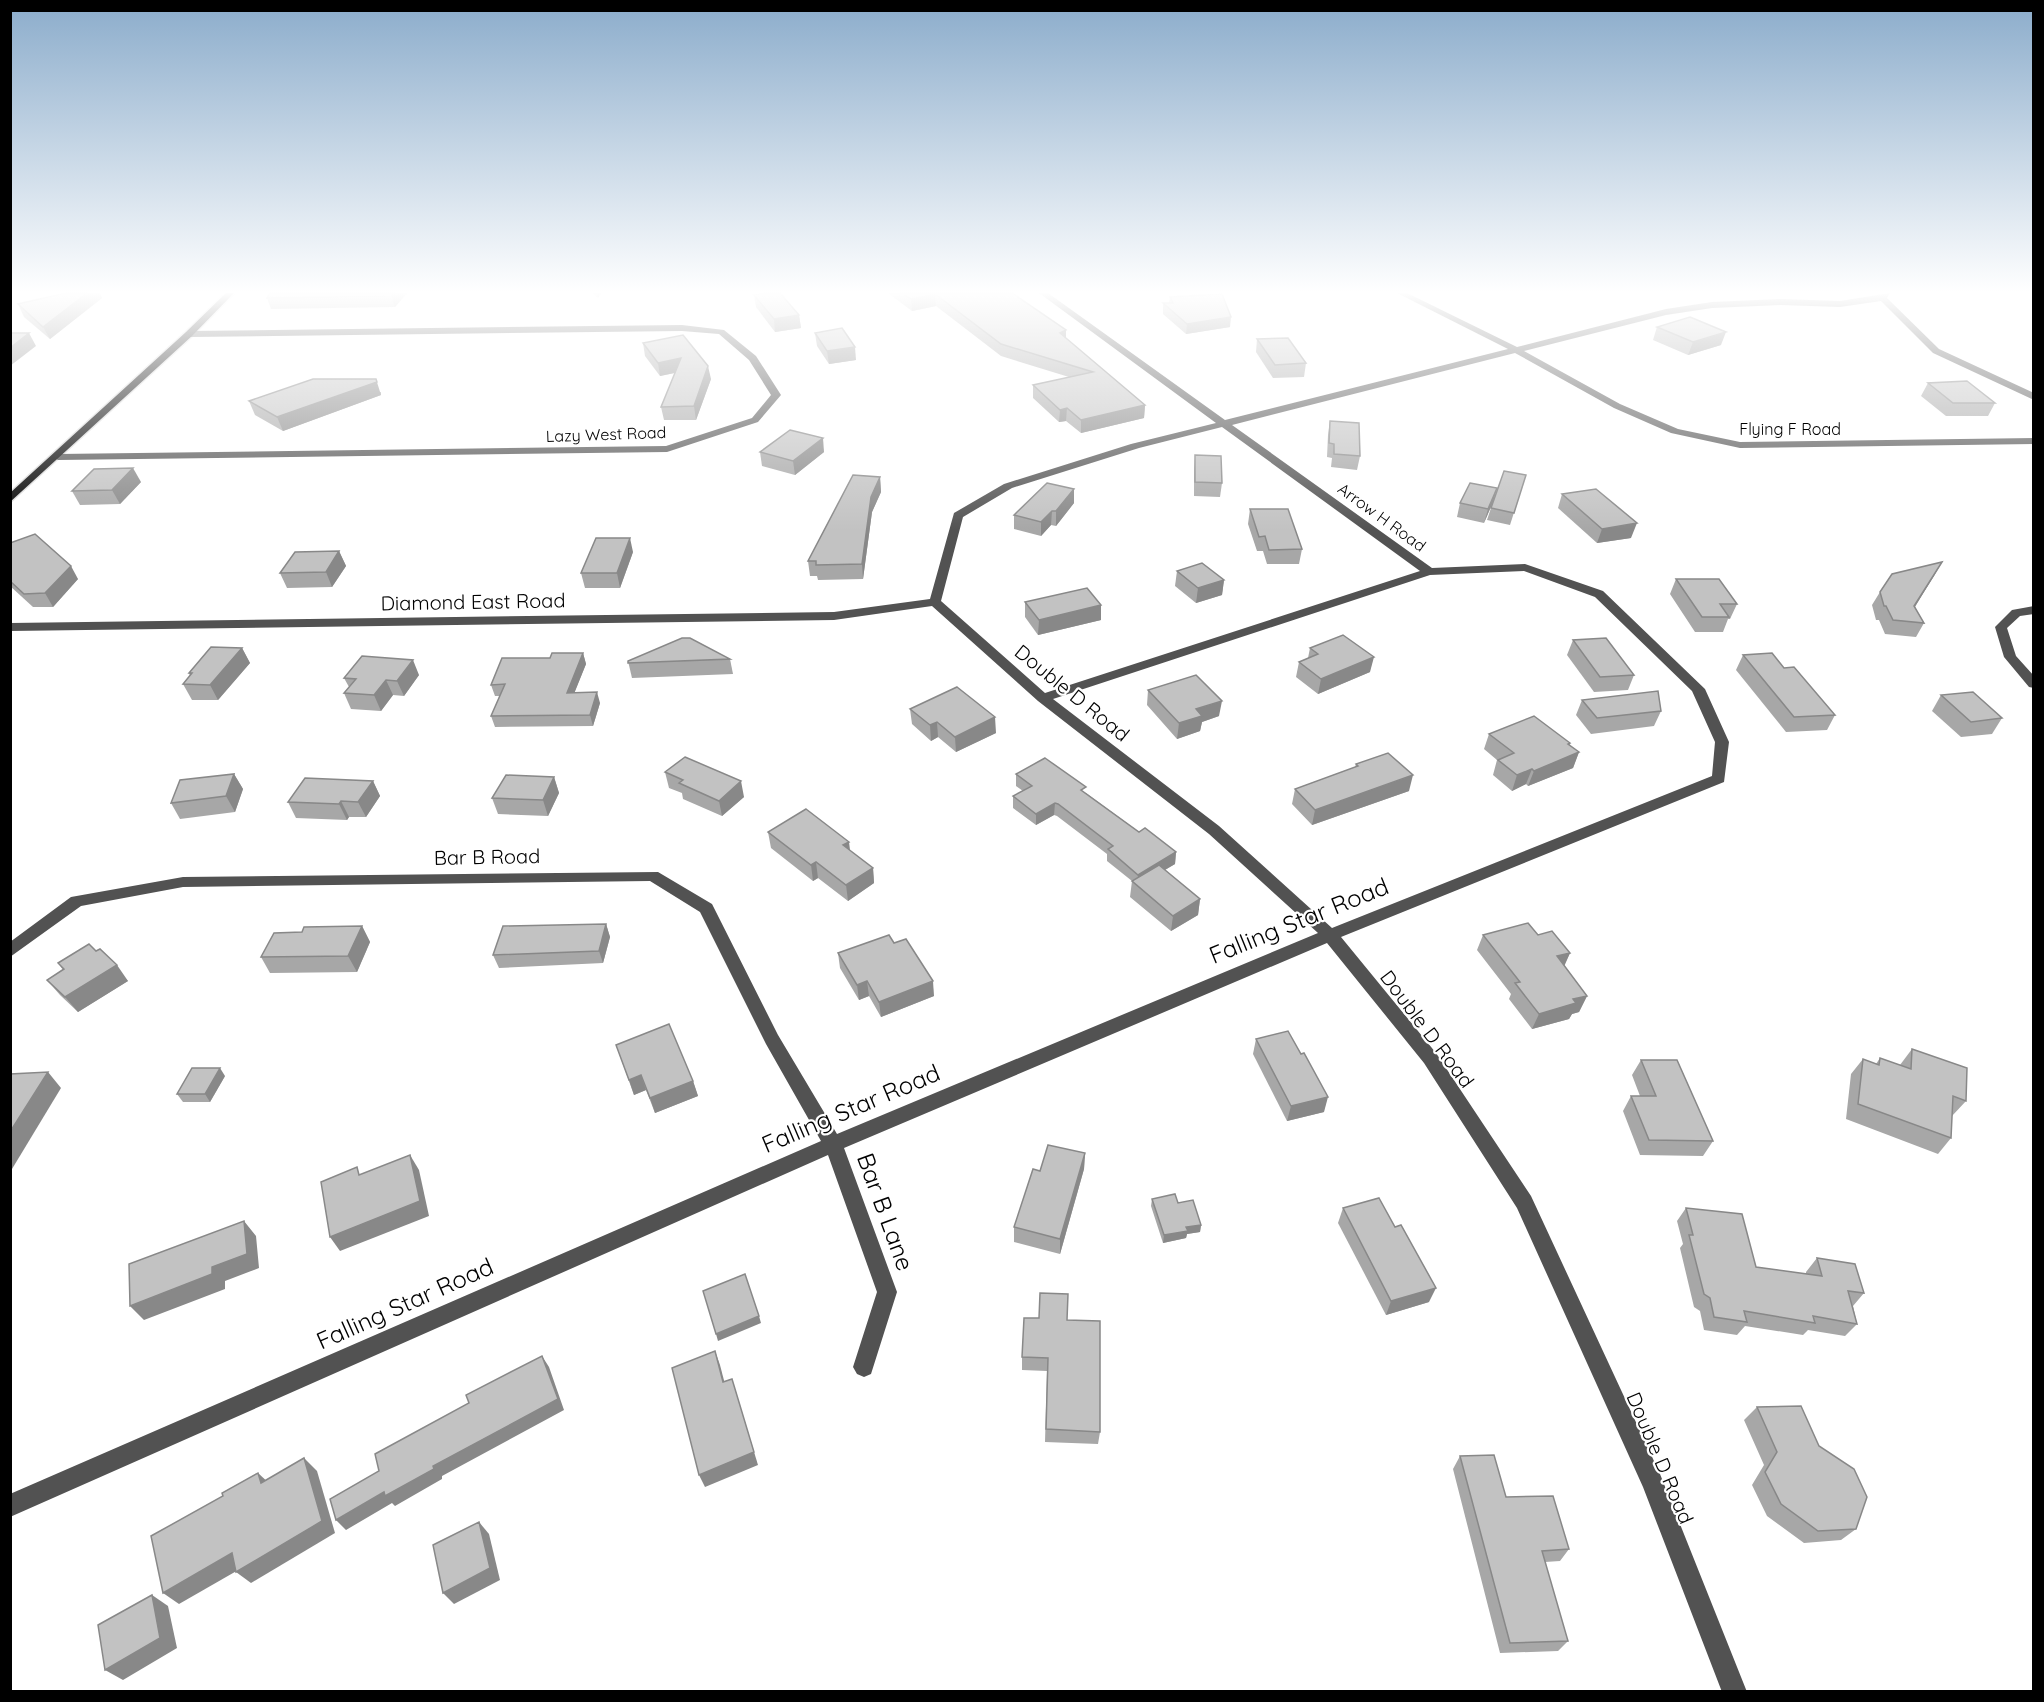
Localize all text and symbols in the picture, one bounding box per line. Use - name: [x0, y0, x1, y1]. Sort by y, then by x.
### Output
- street label: Flying F Road: [1739, 419, 1841, 439]
- street label: Lazy West Road: [545, 422, 667, 446]
- street label: Arrow H Road: [1334, 478, 1430, 556]
- street label: Diamond East Road: [380, 587, 566, 616]
- street label: Double D Road: [1010, 639, 1135, 747]
- street label: Bar B Road: [434, 843, 540, 870]
- street label: Falling Star Road: [1205, 870, 1393, 970]
- street label: Double D Road: [1375, 965, 1480, 1092]
- street label: Falling Star Road: [757, 1057, 944, 1159]
- street label: Bar B Lane: [851, 1149, 921, 1275]
- street label: Falling Star Road: [311, 1251, 498, 1356]
- street label: Double D Road: [1621, 1388, 1699, 1527]

